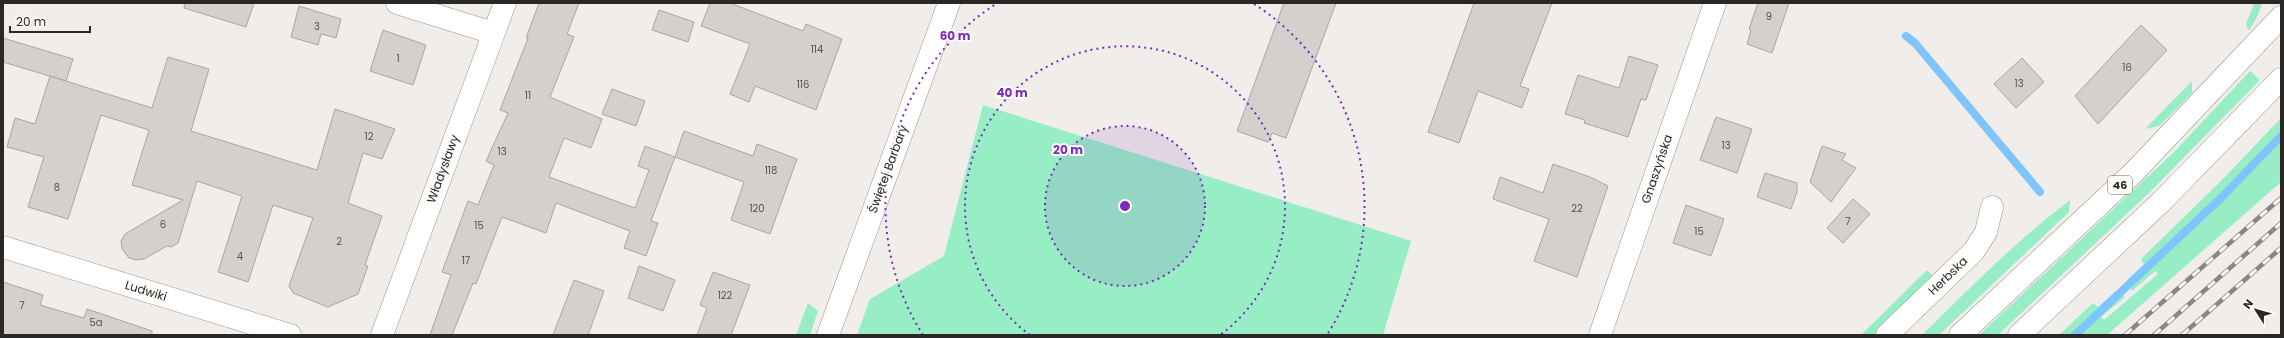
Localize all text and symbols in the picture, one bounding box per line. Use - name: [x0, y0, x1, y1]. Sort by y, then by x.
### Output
- scale bar: [10, 8, 90, 34]
- house number: 9: [1766, 9, 1772, 24]
- text: 20 m: [16, 13, 46, 30]
- house number: 3: [314, 19, 320, 34]
- text: 60 m: [940, 27, 971, 44]
- house number: 114: [811, 42, 823, 57]
- house number: 1: [396, 51, 400, 66]
- house number: 16: [2122, 60, 2132, 75]
- house number: 13: [2014, 76, 2024, 91]
- house number: 116: [797, 77, 809, 92]
- text: 40 m: [996, 84, 1028, 101]
- house number: 11: [525, 88, 531, 103]
- street label: Świętej Barbary: [864, 122, 911, 215]
- house number: 12: [365, 129, 374, 144]
- street label: Władysławy: [422, 132, 463, 205]
- street label: Gnaszyńska: [1637, 132, 1676, 206]
- house number: 13: [1721, 138, 1731, 153]
- text: 20 m: [1053, 141, 1083, 158]
- house number: 13: [497, 144, 507, 159]
- house number: 118: [765, 163, 777, 178]
- road number: 46: [2108, 176, 2132, 194]
- house number: 8: [54, 180, 60, 195]
- centre of rings: [1118, 199, 1132, 213]
- house number: 120: [749, 201, 765, 216]
- house number: 22: [1571, 201, 1583, 216]
- house number: 7: [1845, 214, 1851, 229]
- house number: 6: [160, 217, 166, 232]
- house number: 15: [474, 218, 484, 233]
- house number: 15: [1694, 224, 1704, 239]
- house number: 2: [336, 234, 342, 249]
- house number: 4: [237, 249, 243, 264]
- house number: 17: [462, 253, 471, 268]
- street label: Herbska: [1924, 253, 1971, 299]
- street label: Ludwiki: [123, 276, 169, 305]
- house number: 122: [718, 288, 733, 303]
- north arrow: [2236, 290, 2276, 330]
- text: N: [2239, 296, 2257, 312]
- house number: 7: [19, 298, 25, 313]
- house number: 5a: [89, 315, 103, 330]

